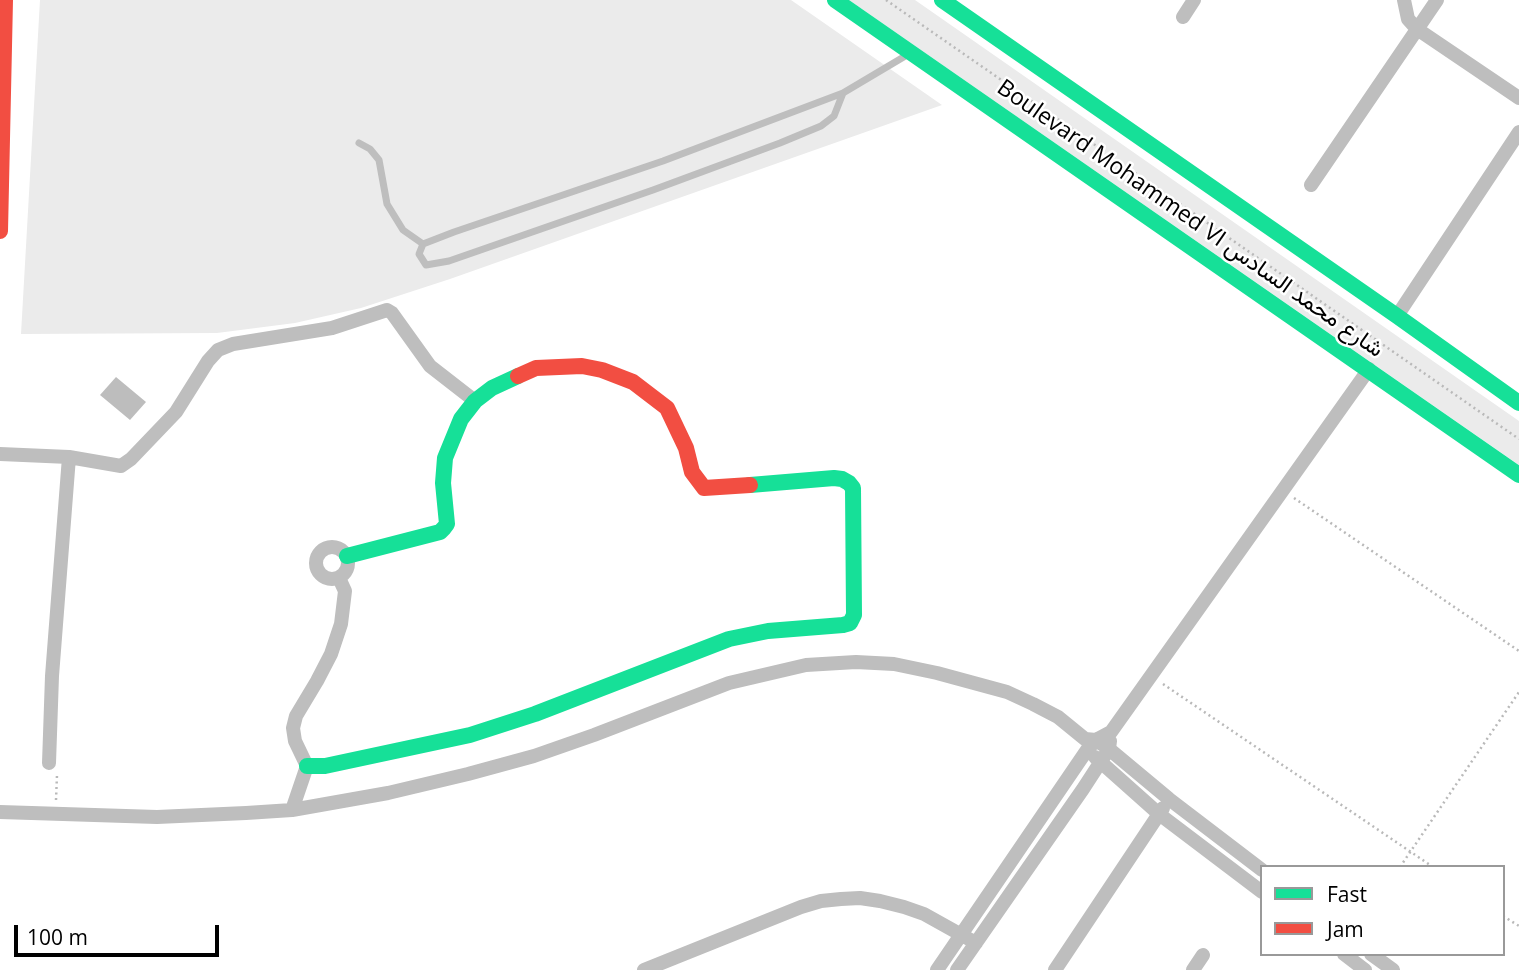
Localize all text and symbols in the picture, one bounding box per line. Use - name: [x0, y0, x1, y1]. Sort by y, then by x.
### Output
- street label: Boulevard Mohammed VI شارع محمد السادس: [991, 74, 1389, 364]
- legend: [1260, 865, 1505, 956]
- text: Fast: [1327, 880, 1367, 908]
- scale bar: [18, 911, 222, 955]
- text: Jam: [1327, 915, 1364, 943]
- text: 100 m: [27, 923, 88, 951]

